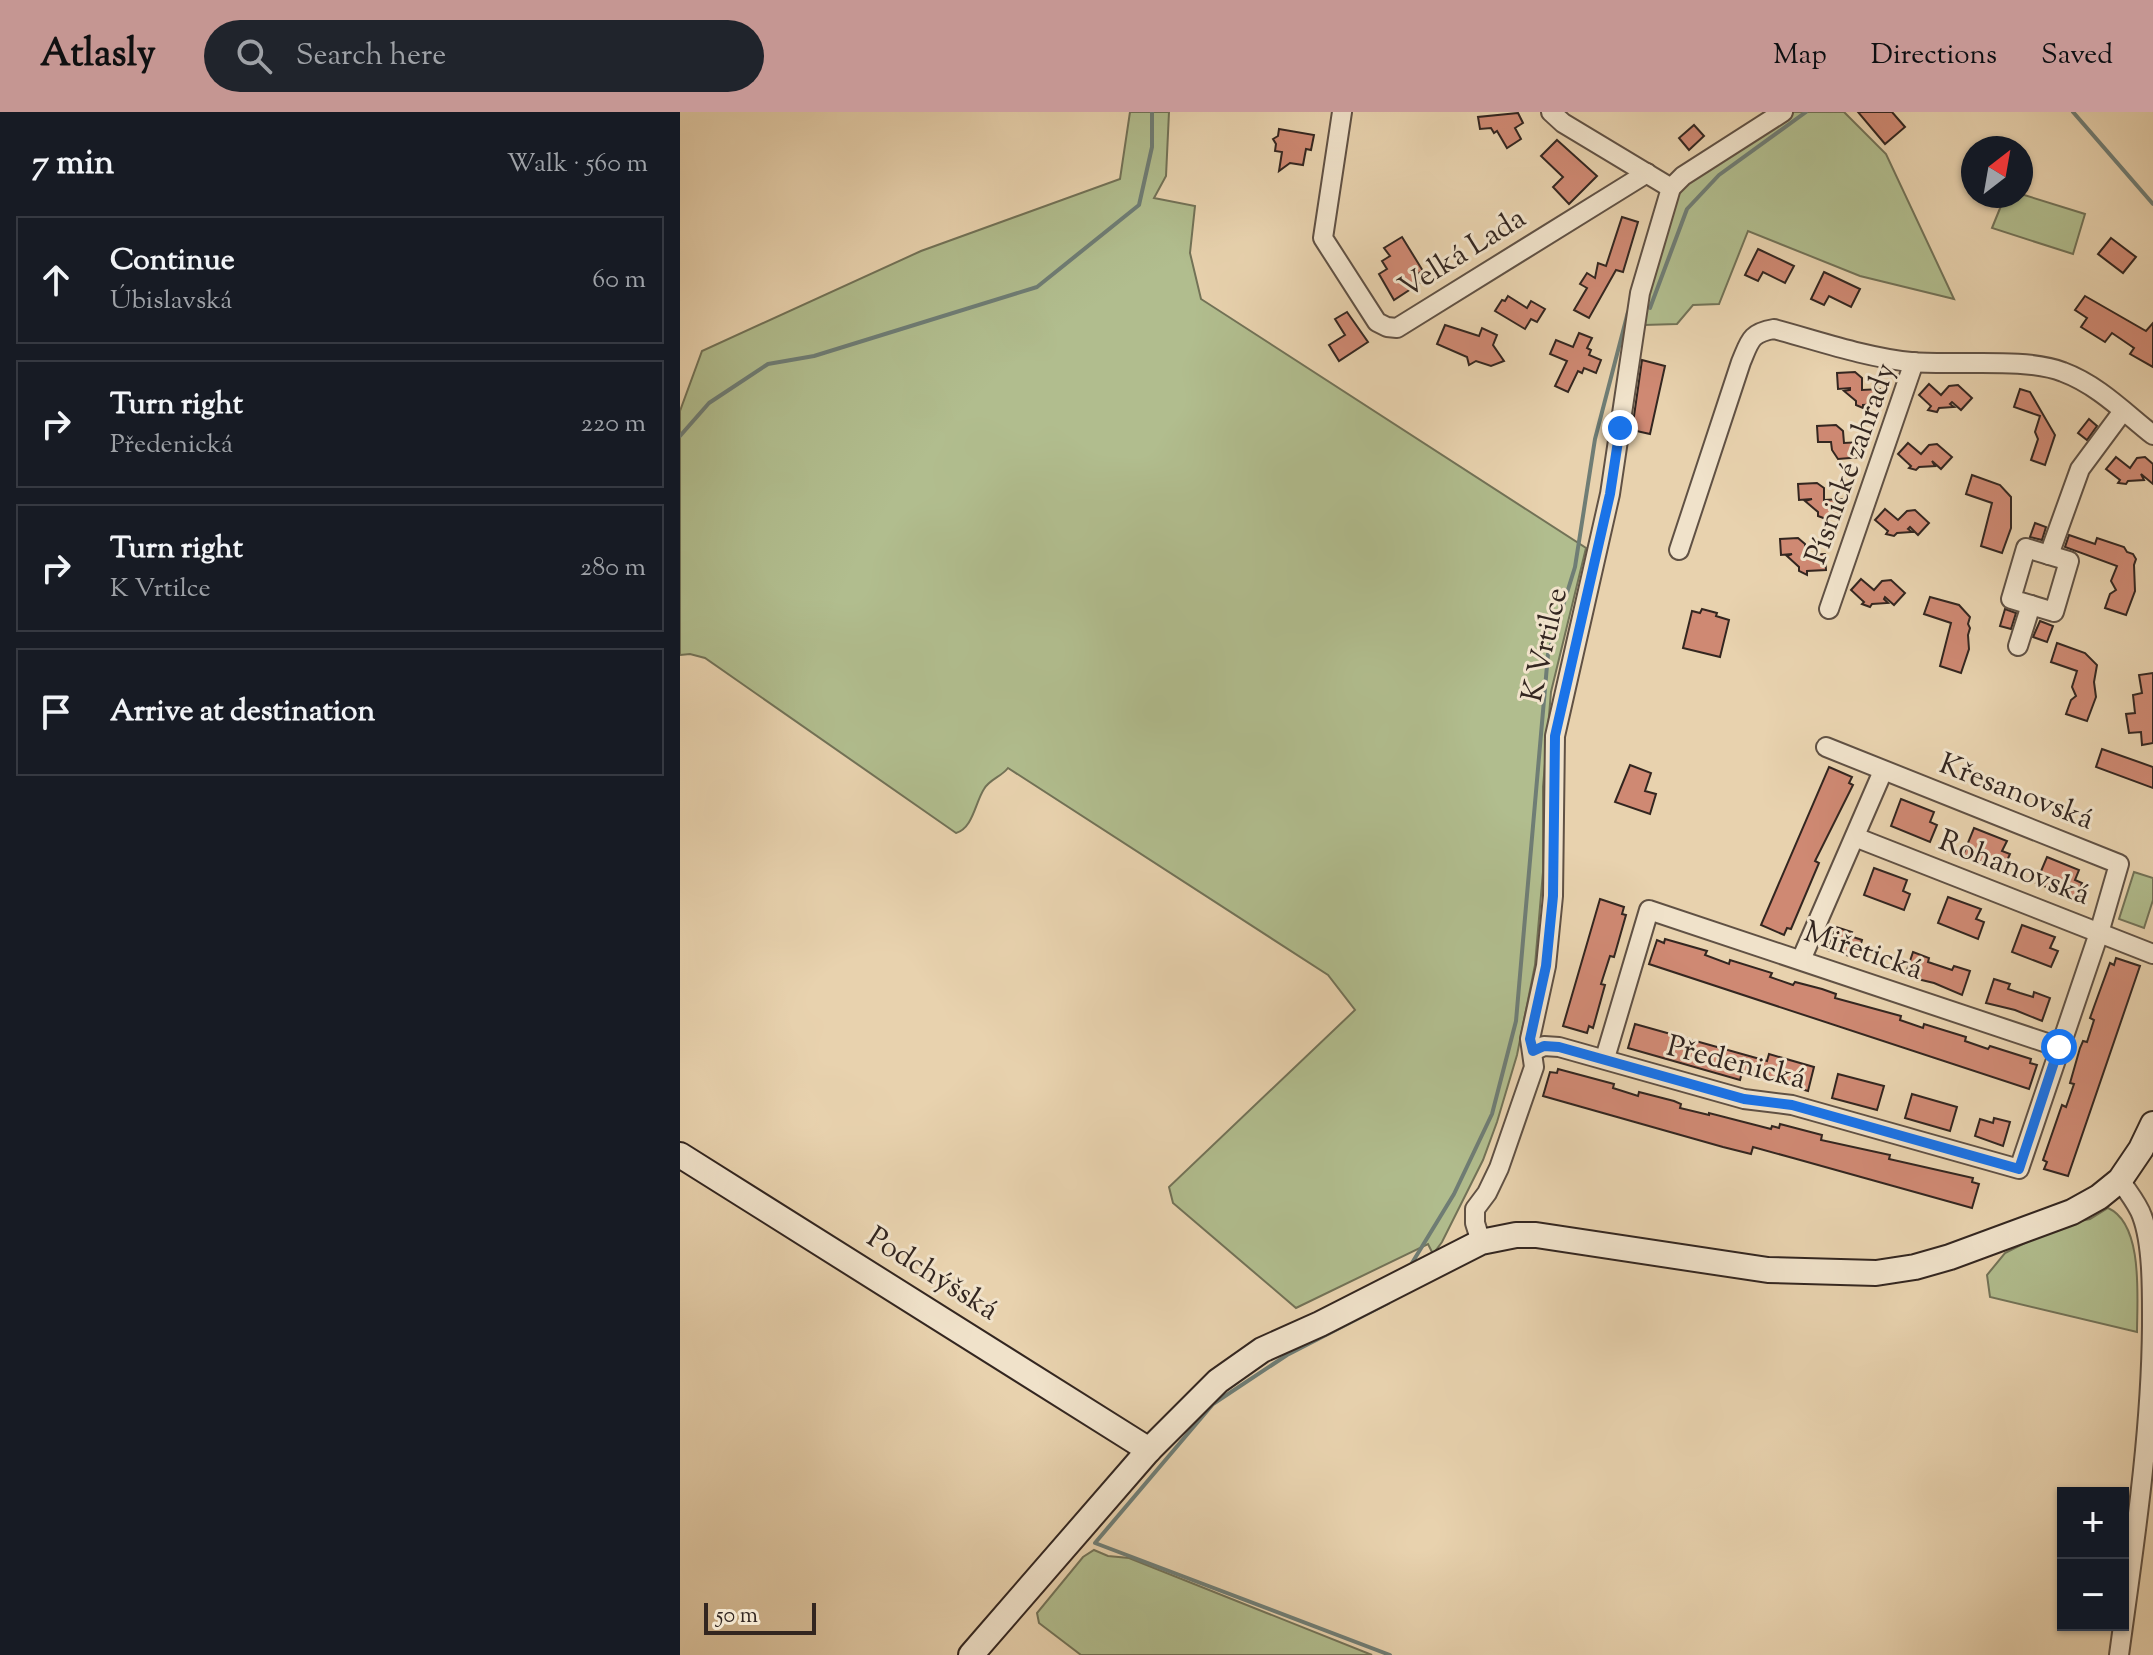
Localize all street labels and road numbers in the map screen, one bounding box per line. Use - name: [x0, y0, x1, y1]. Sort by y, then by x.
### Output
- street label: Velká Lada: [1391, 198, 1535, 310]
- street label: Písnické zahrady: [1796, 357, 1908, 571]
- street label: K Vrtilce: [1512, 584, 1580, 706]
- street label: Křesanovská: [1932, 744, 2100, 842]
- street label: Rohanovská: [1932, 820, 2096, 918]
- street label: Miřetická: [1798, 912, 1928, 992]
- street label: Předenická: [1662, 1026, 1810, 1102]
- street label: Podchýšská: [858, 1218, 1006, 1333]

